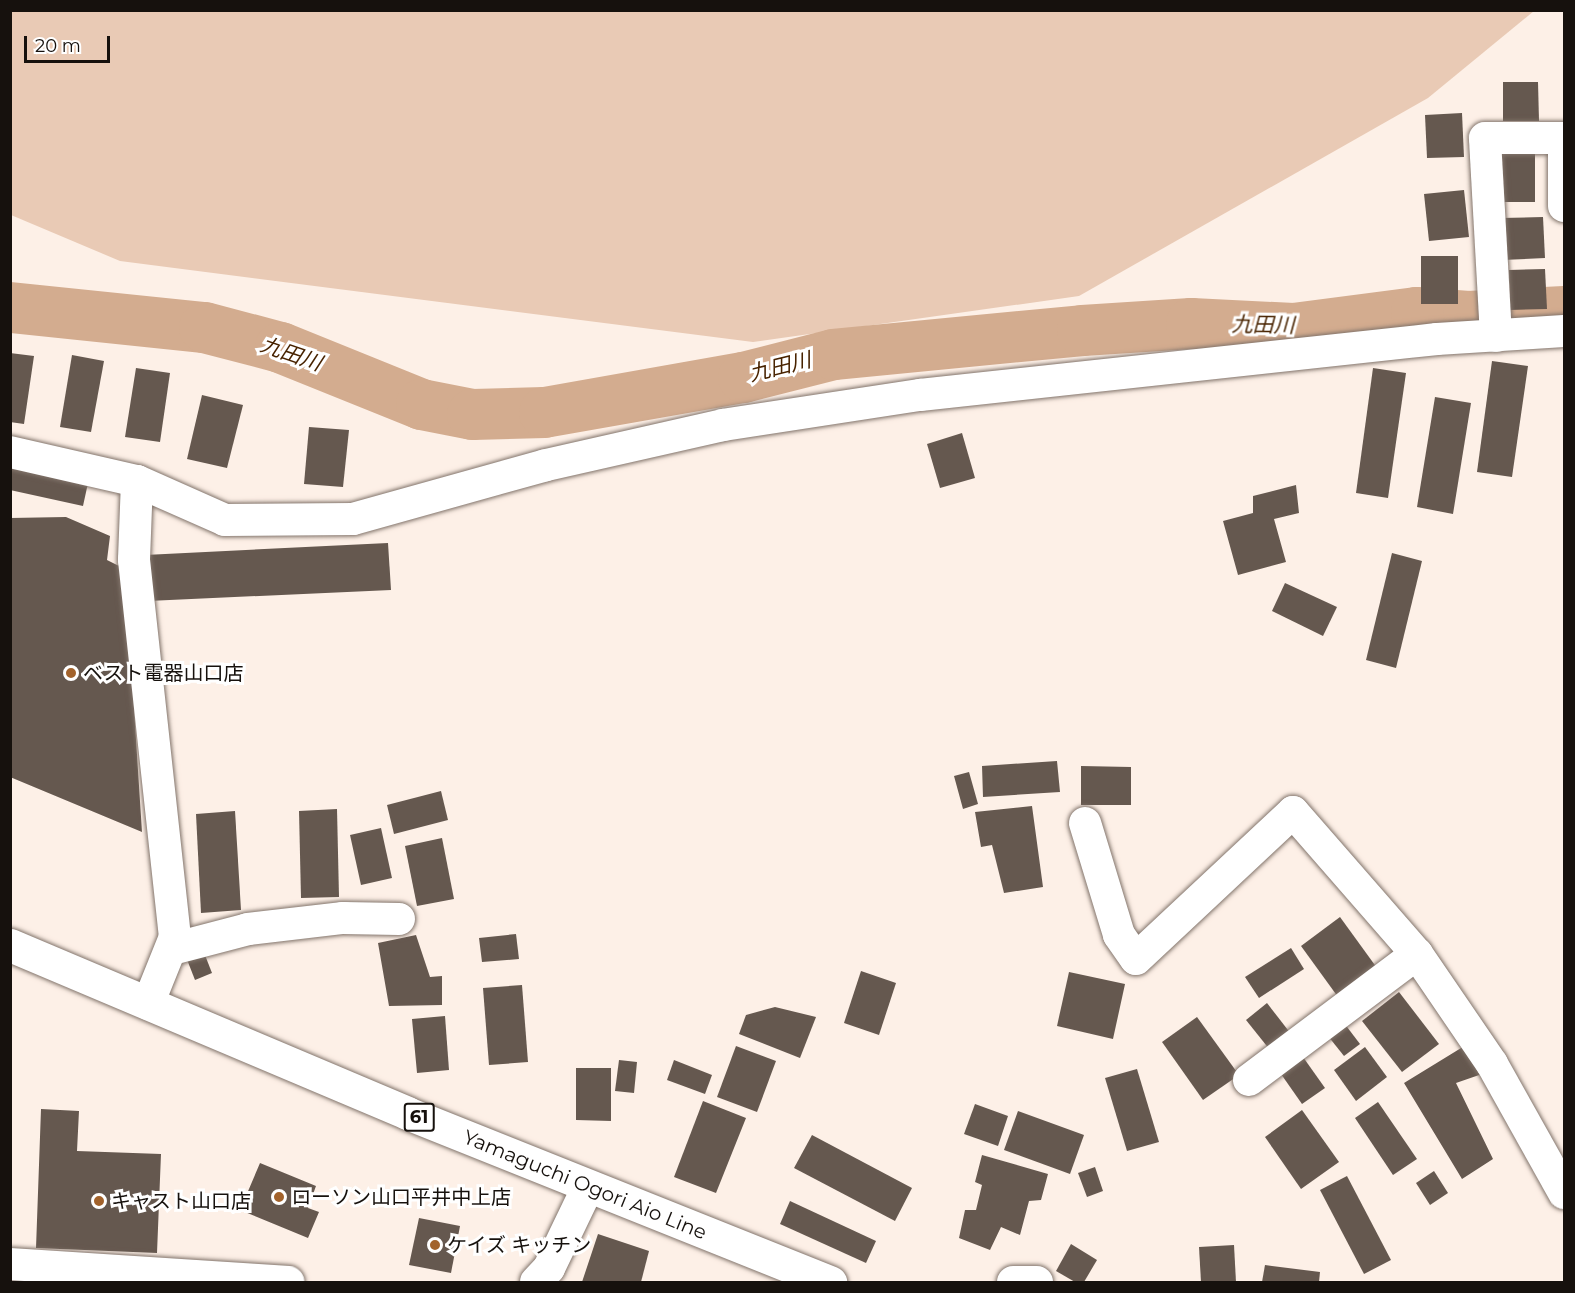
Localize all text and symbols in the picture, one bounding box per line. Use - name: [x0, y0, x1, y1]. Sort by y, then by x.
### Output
- scale bar: [27, 24, 112, 62]
- text: 20 m: [35, 35, 81, 57]
- water label: 九田川: [1231, 312, 1295, 338]
- water label: 九田川: [257, 332, 325, 376]
- water label: 九田川: [746, 347, 814, 387]
- place label: ベスト電器山口店: [83, 661, 243, 685]
- marker: ベスト電器山口店: [64, 666, 78, 680]
- road number: 61: [402, 1102, 436, 1132]
- street label: Yamaguchi Ogori Aio Line: [460, 1125, 710, 1245]
- place label: ローソン山口平井中上店: [291, 1185, 511, 1209]
- place label: キャスト山口店: [111, 1189, 251, 1213]
- marker: ローソン山口平井中上店: [272, 1190, 286, 1204]
- marker: キャスト山口店: [92, 1194, 106, 1208]
- place label: ケイズ キッチン: [447, 1233, 592, 1257]
- marker: ケイズ キッチン: [428, 1238, 442, 1252]

